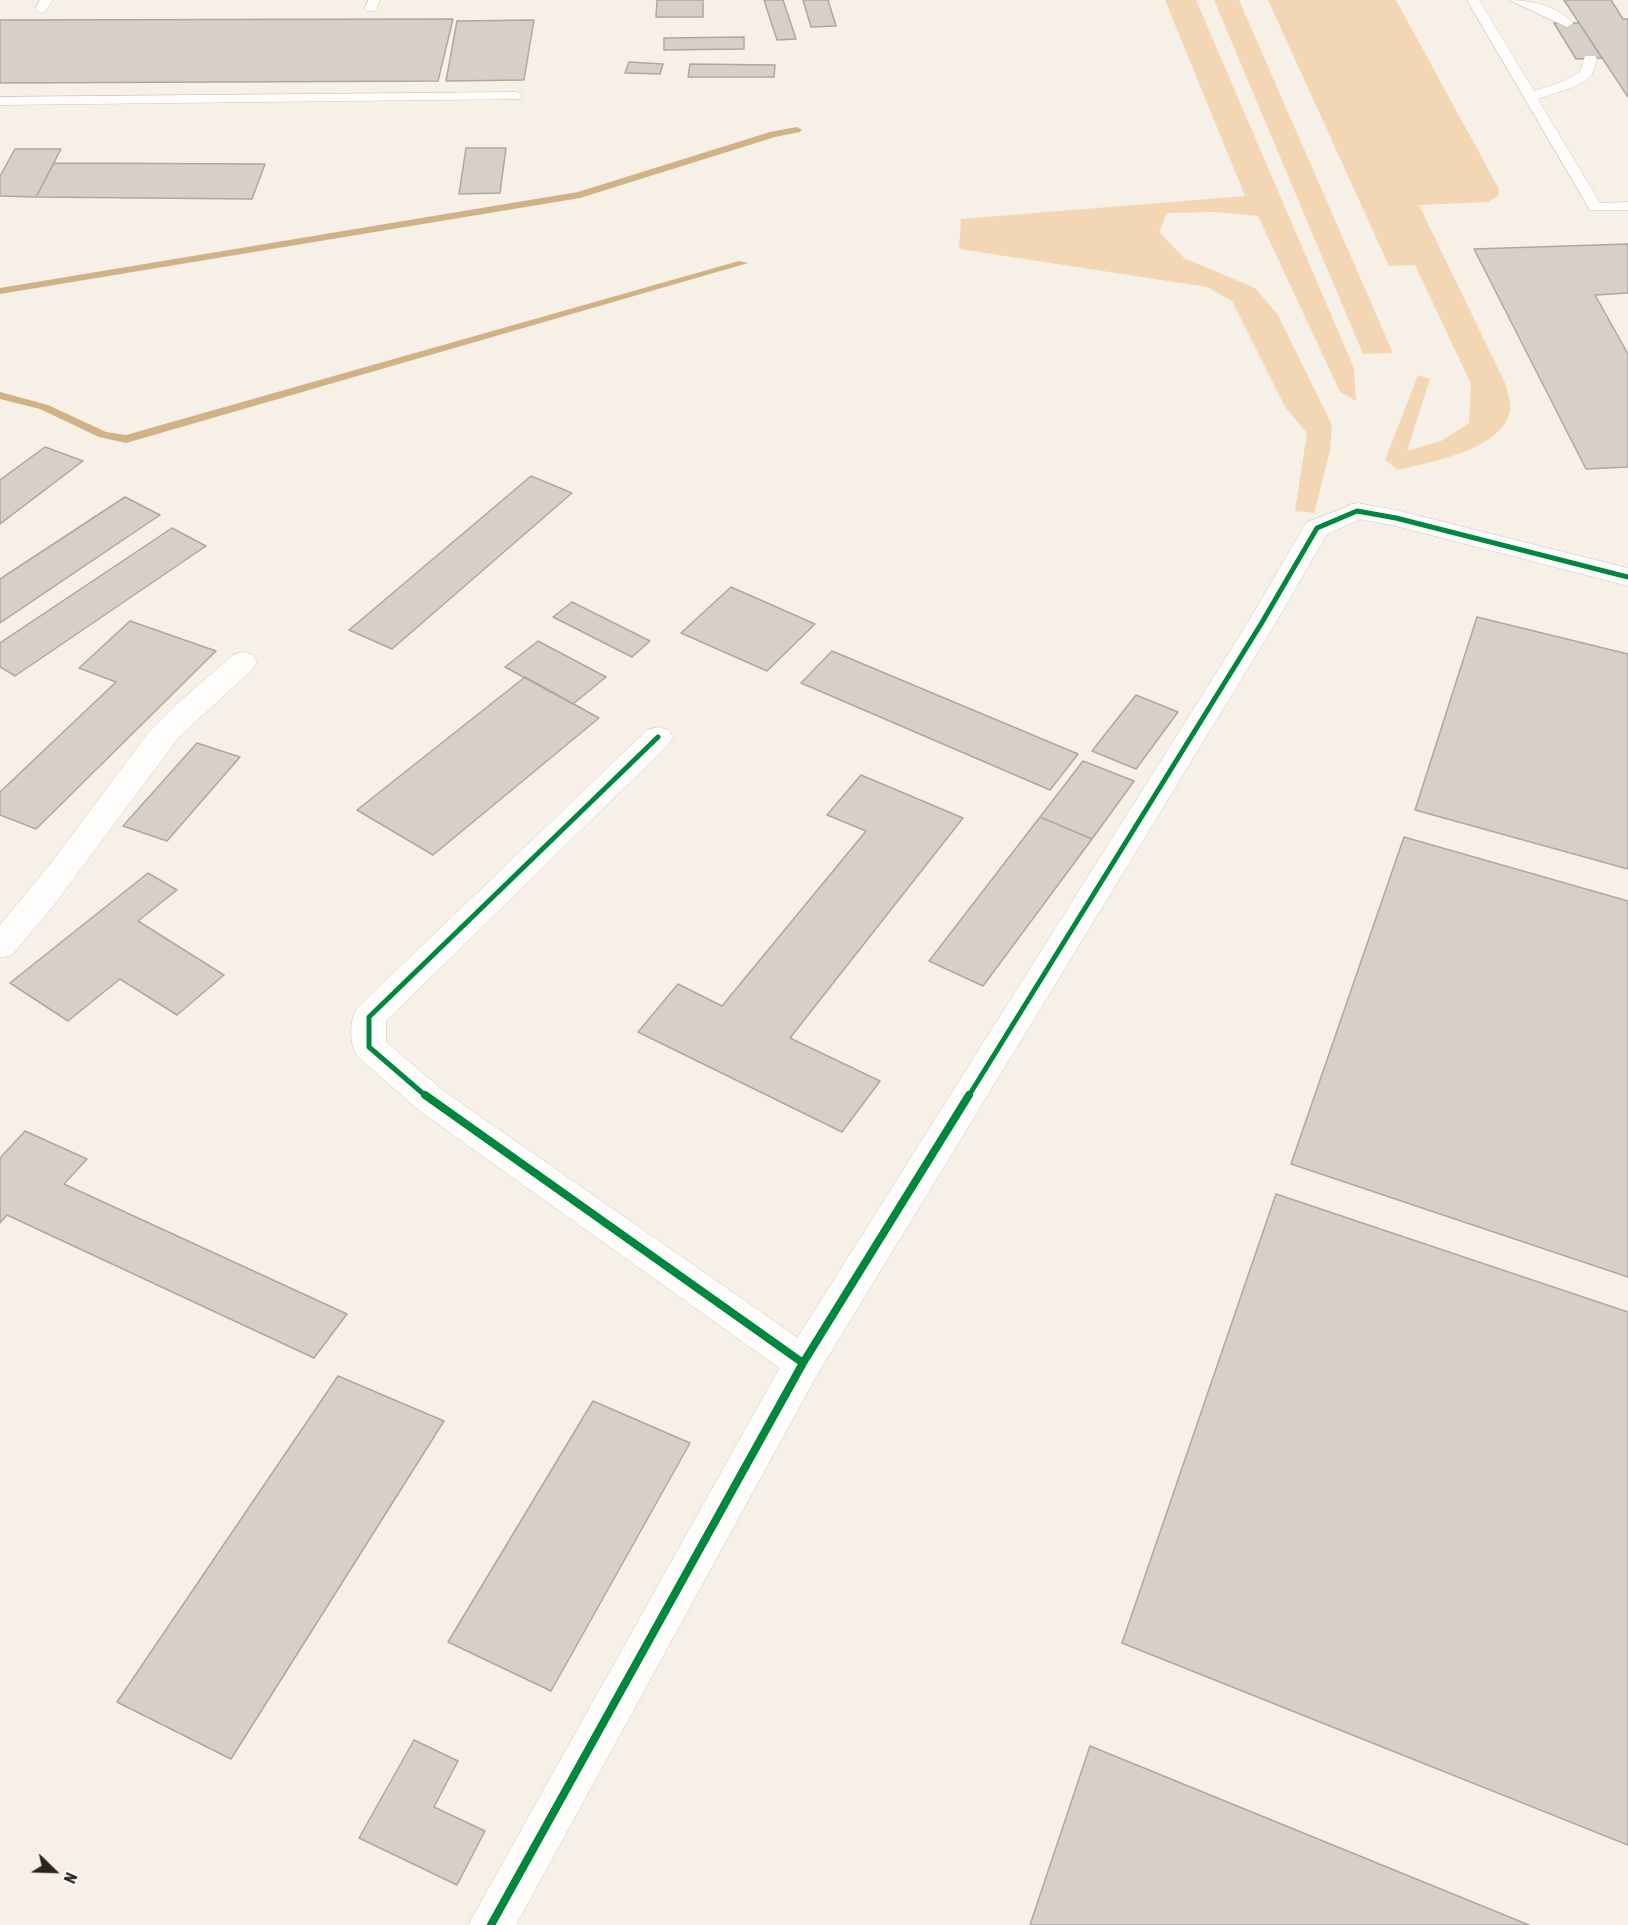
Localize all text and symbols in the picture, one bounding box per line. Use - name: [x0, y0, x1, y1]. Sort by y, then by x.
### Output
- north arrow: [24, 1841, 84, 1901]
- text: N: [60, 1870, 81, 1886]

